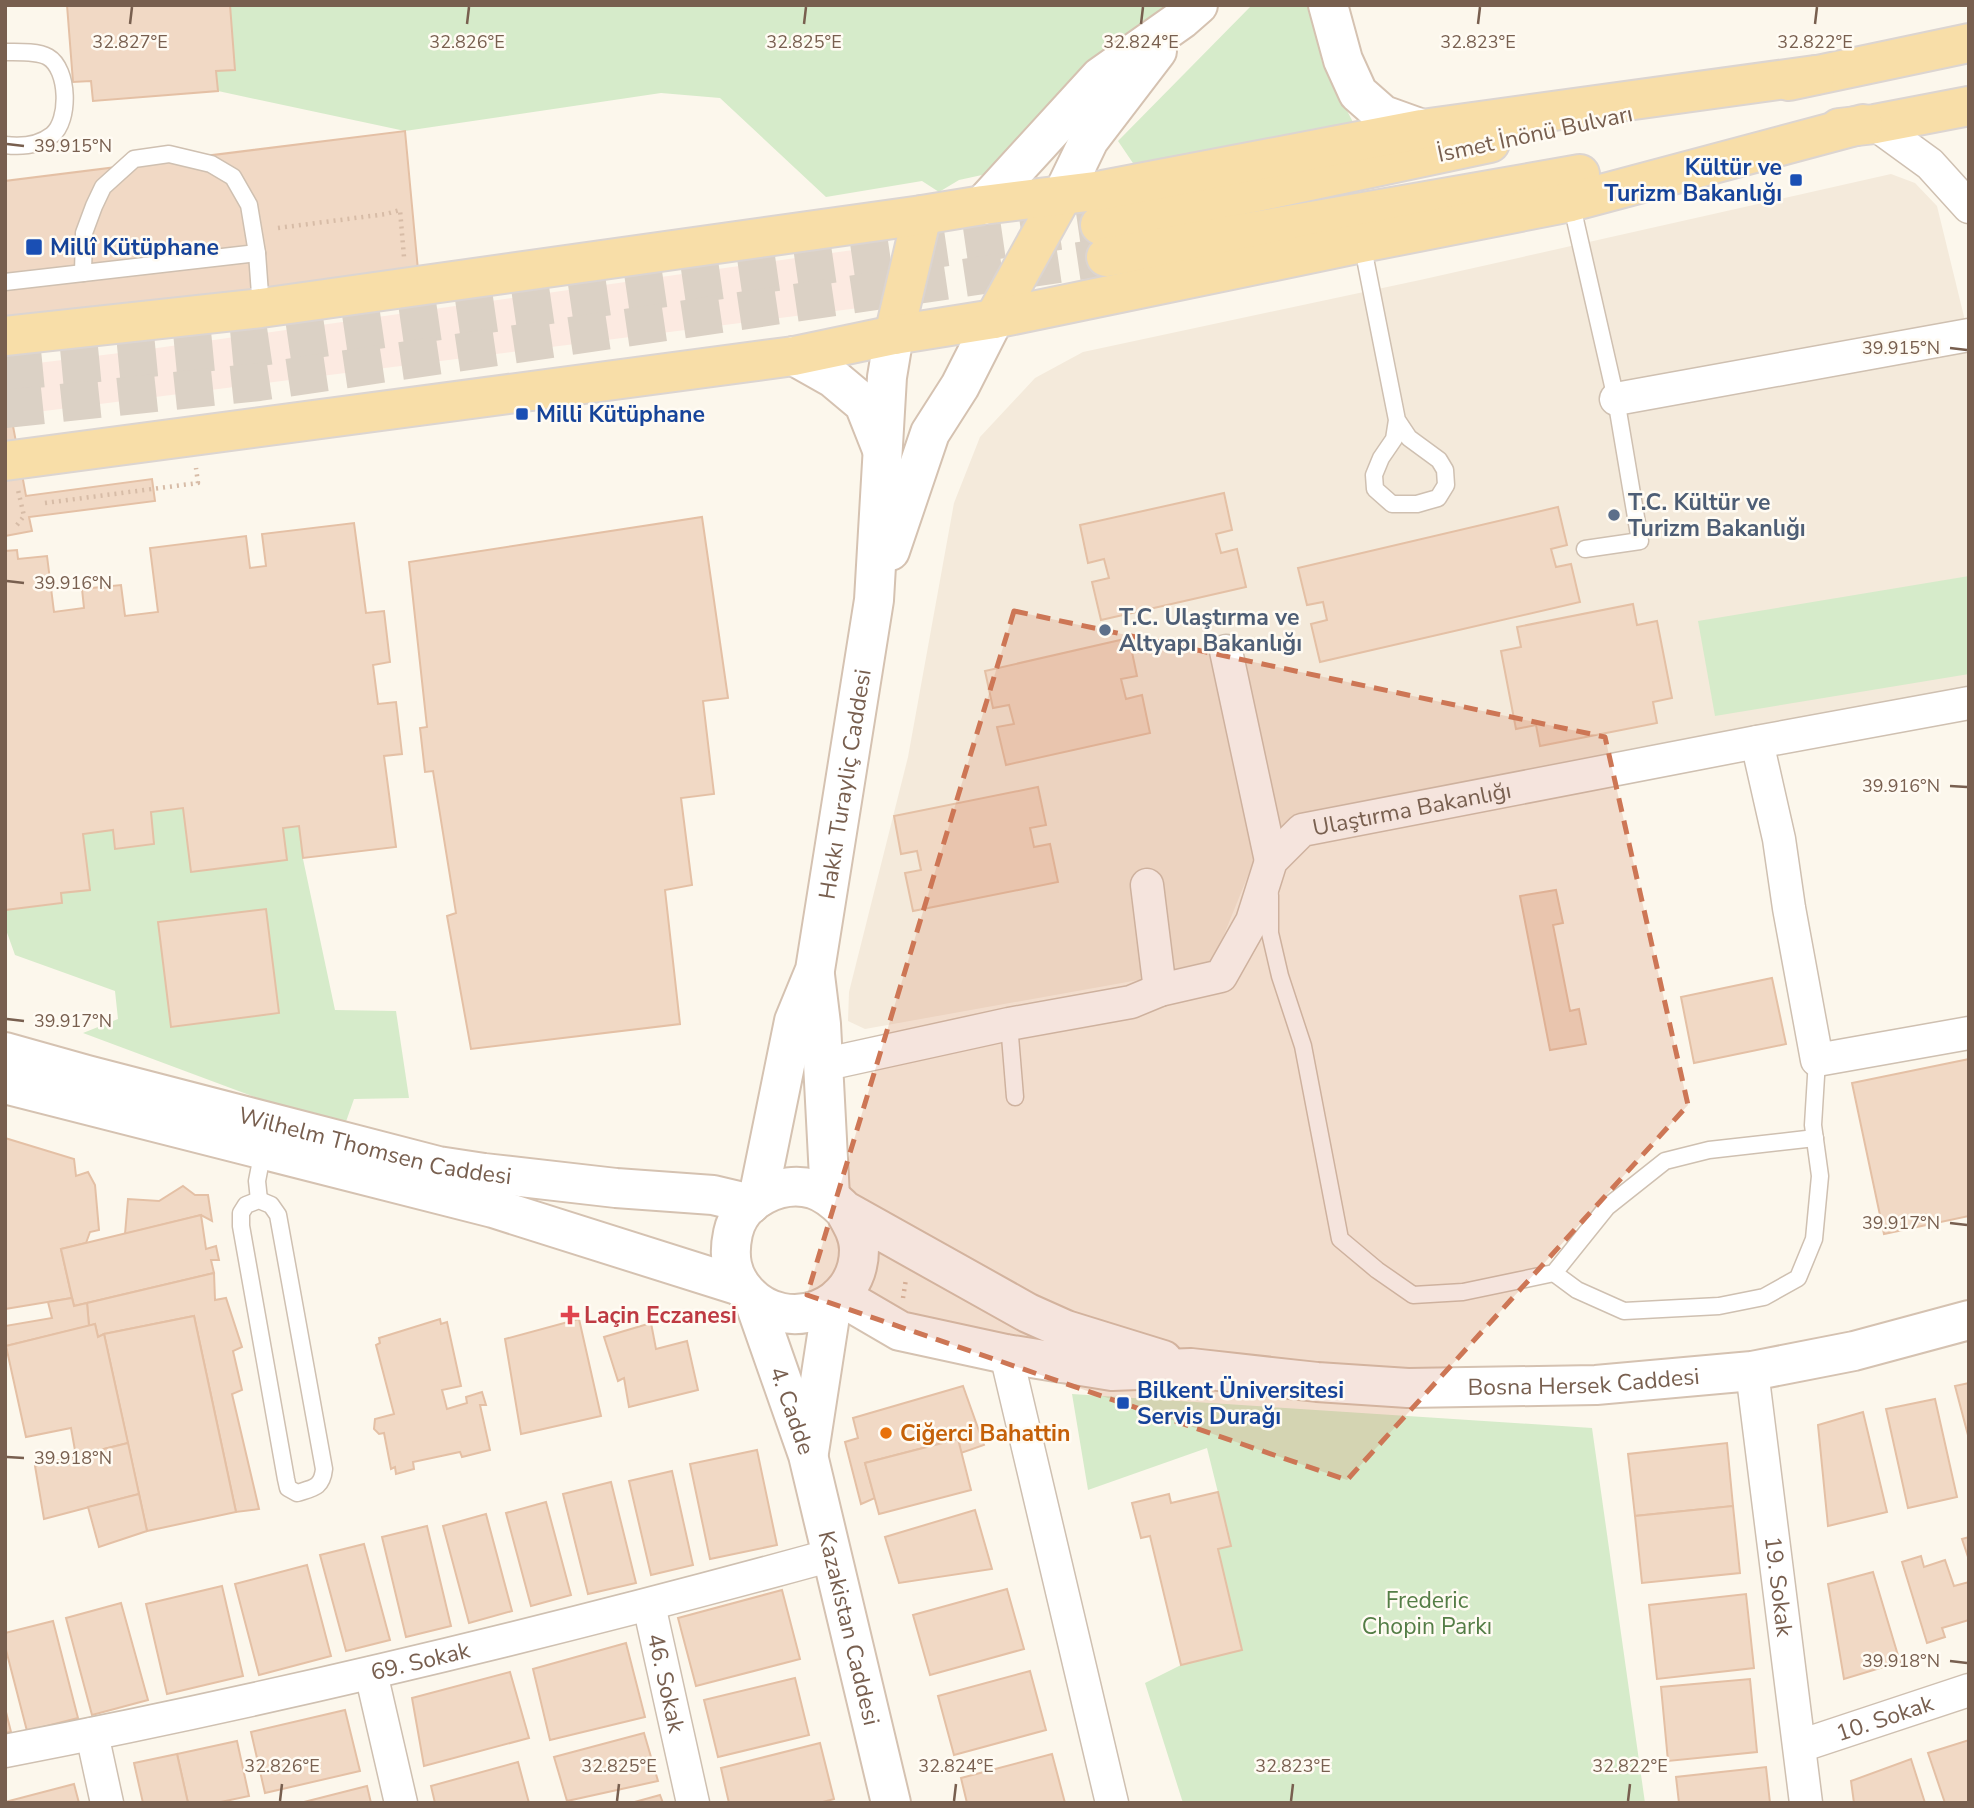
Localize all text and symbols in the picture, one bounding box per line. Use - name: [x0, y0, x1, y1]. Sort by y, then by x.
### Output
- text: 32.827°E: [92, 30, 168, 54]
- text: 32.826°E: [429, 30, 505, 54]
- text: 32.825°E: [766, 30, 842, 54]
- text: 32.824°E: [1103, 30, 1179, 54]
- text: 32.823°E: [1440, 30, 1516, 54]
- text: 32.822°E: [1777, 30, 1853, 54]
- street label: İsmet İnönü Bulvarı: [1435, 98, 1635, 170]
- text: 39.915°N: [34, 134, 112, 158]
- place label: Kültür ve Turizm Bakanlığı: [1604, 152, 1782, 209]
- marker: Kültür ve Turizm Bakanlığı: [1788, 172, 1804, 188]
- place label: Millî Kütüphane: [50, 232, 219, 263]
- marker: Millî Kütüphane: [24, 237, 44, 257]
- text: 39.915°N: [1862, 336, 1940, 360]
- place label: Milli Kütüphane: [536, 399, 705, 430]
- marker: Milli Kütüphane: [514, 406, 530, 422]
- place label: T.C. Kültür ve Turizm Bakanlığı: [1628, 487, 1806, 544]
- marker: T.C. Kültür ve Turizm Bakanlığı: [1606, 507, 1622, 523]
- text: 39.916°N: [34, 571, 112, 595]
- place label: T.C. Ulaştırma ve Altyapı Bakanlığı: [1119, 602, 1302, 659]
- marker: T.C. Ulaştırma ve Altyapı Bakanlığı: [1097, 622, 1113, 638]
- street label: Hakkı Turayliç Caddesi: [811, 667, 878, 901]
- street label: Ulaştırma Bakanlığı: [1310, 774, 1514, 843]
- text: 39.916°N: [1862, 774, 1940, 798]
- text: 39.917°N: [34, 1009, 112, 1033]
- street label: Wilhelm Thomsen Caddesi: [235, 1099, 513, 1192]
- text: 39.917°N: [1862, 1211, 1940, 1235]
- place label: Laçin Eczanesi: [584, 1300, 737, 1331]
- marker: Laçin Eczanesi: [562, 1307, 578, 1323]
- street label: Bosna Hersek Caddesi: [1467, 1360, 1701, 1403]
- street label: 4. Cadde: [763, 1362, 822, 1459]
- place label: Bilkent Üniversitesi Servis Durağı: [1137, 1375, 1344, 1432]
- marker: Bilkent Üniversitesi Servis Durağı: [1115, 1395, 1131, 1411]
- place label: Ciğerci Bahattin: [900, 1418, 1070, 1449]
- marker: Ciğerci Bahattin: [878, 1425, 894, 1441]
- text: 39.918°N: [34, 1446, 112, 1470]
- street label: Kazakistan Caddesi: [811, 1527, 887, 1728]
- street label: 19. Sokak: [1757, 1534, 1801, 1639]
- park label: Frederic Chopin Parkı: [1362, 1585, 1492, 1642]
- street label: 46. Sokak: [640, 1631, 693, 1736]
- street label: 69. Sokak: [368, 1634, 473, 1688]
- text: 39.918°N: [1862, 1649, 1940, 1673]
- street label: 10. Sokak: [1832, 1687, 1938, 1749]
- text: 32.826°E: [244, 1754, 320, 1778]
- text: 32.825°E: [581, 1754, 657, 1778]
- text: 32.824°E: [918, 1754, 994, 1778]
- text: 32.823°E: [1255, 1754, 1331, 1778]
- text: 32.822°E: [1592, 1754, 1668, 1778]

